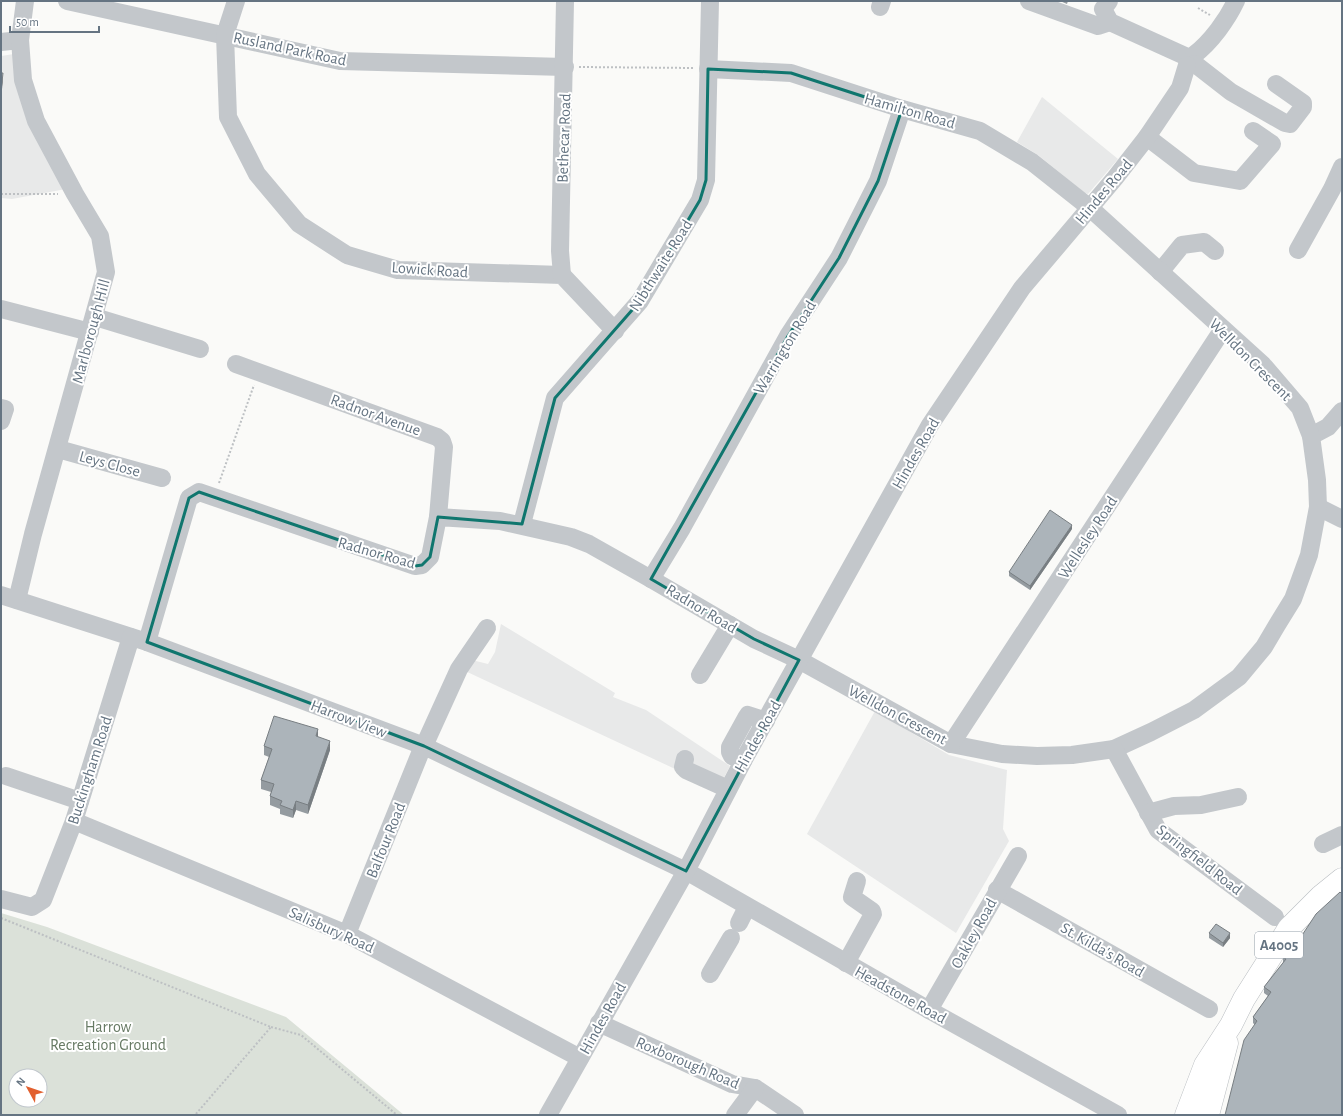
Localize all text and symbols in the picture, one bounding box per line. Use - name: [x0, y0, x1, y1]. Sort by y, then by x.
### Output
- scale bar: [10, 8, 99, 34]
- text: 50 m: [16, 16, 39, 28]
- street label: Rusland Park Road: [232, 29, 348, 69]
- street label: Hamilton Road: [862, 90, 957, 132]
- street label: Bethecar Road: [554, 93, 574, 183]
- street label: Hindes Road: [1072, 156, 1135, 227]
- street label: Nibthwaite Road: [626, 217, 695, 314]
- street label: Lowick Road: [391, 259, 469, 281]
- street label: Marlborough Hill: [69, 277, 113, 385]
- street label: Warrington Road: [751, 298, 819, 397]
- street label: Welldon Crescent: [1206, 315, 1295, 404]
- street label: Radnor Avenue: [328, 391, 423, 439]
- street label: Hindes Road: [889, 415, 943, 492]
- street label: Leys Close: [77, 448, 142, 481]
- street label: Wellesley Road: [1055, 493, 1121, 582]
- street label: Radnor Road: [336, 534, 417, 572]
- street label: Radnor Road: [663, 581, 740, 636]
- street label: Welldon Crescent: [846, 682, 949, 748]
- street label: Harrow View: [308, 697, 389, 741]
- street label: Hindes Road: [732, 698, 784, 775]
- street label: Buckingham Road: [65, 714, 115, 826]
- street label: Balfour Road: [364, 800, 408, 880]
- street label: Springfield Road: [1154, 822, 1245, 898]
- street label: Oakley Road: [948, 896, 1001, 972]
- street label: Salisbury Road: [286, 904, 377, 957]
- street label: St. Kilda's Road: [1058, 920, 1147, 980]
- road number: A4005: [1255, 932, 1303, 958]
- street label: Headstone Road: [852, 963, 949, 1027]
- street label: Hindes Road: [577, 980, 629, 1057]
- park label: Harrow Recreation Ground: [50, 1019, 166, 1053]
- street label: Roxborough Road: [634, 1034, 742, 1092]
- north arrow: [8, 1068, 48, 1108]
- text: N: [14, 1075, 27, 1088]

